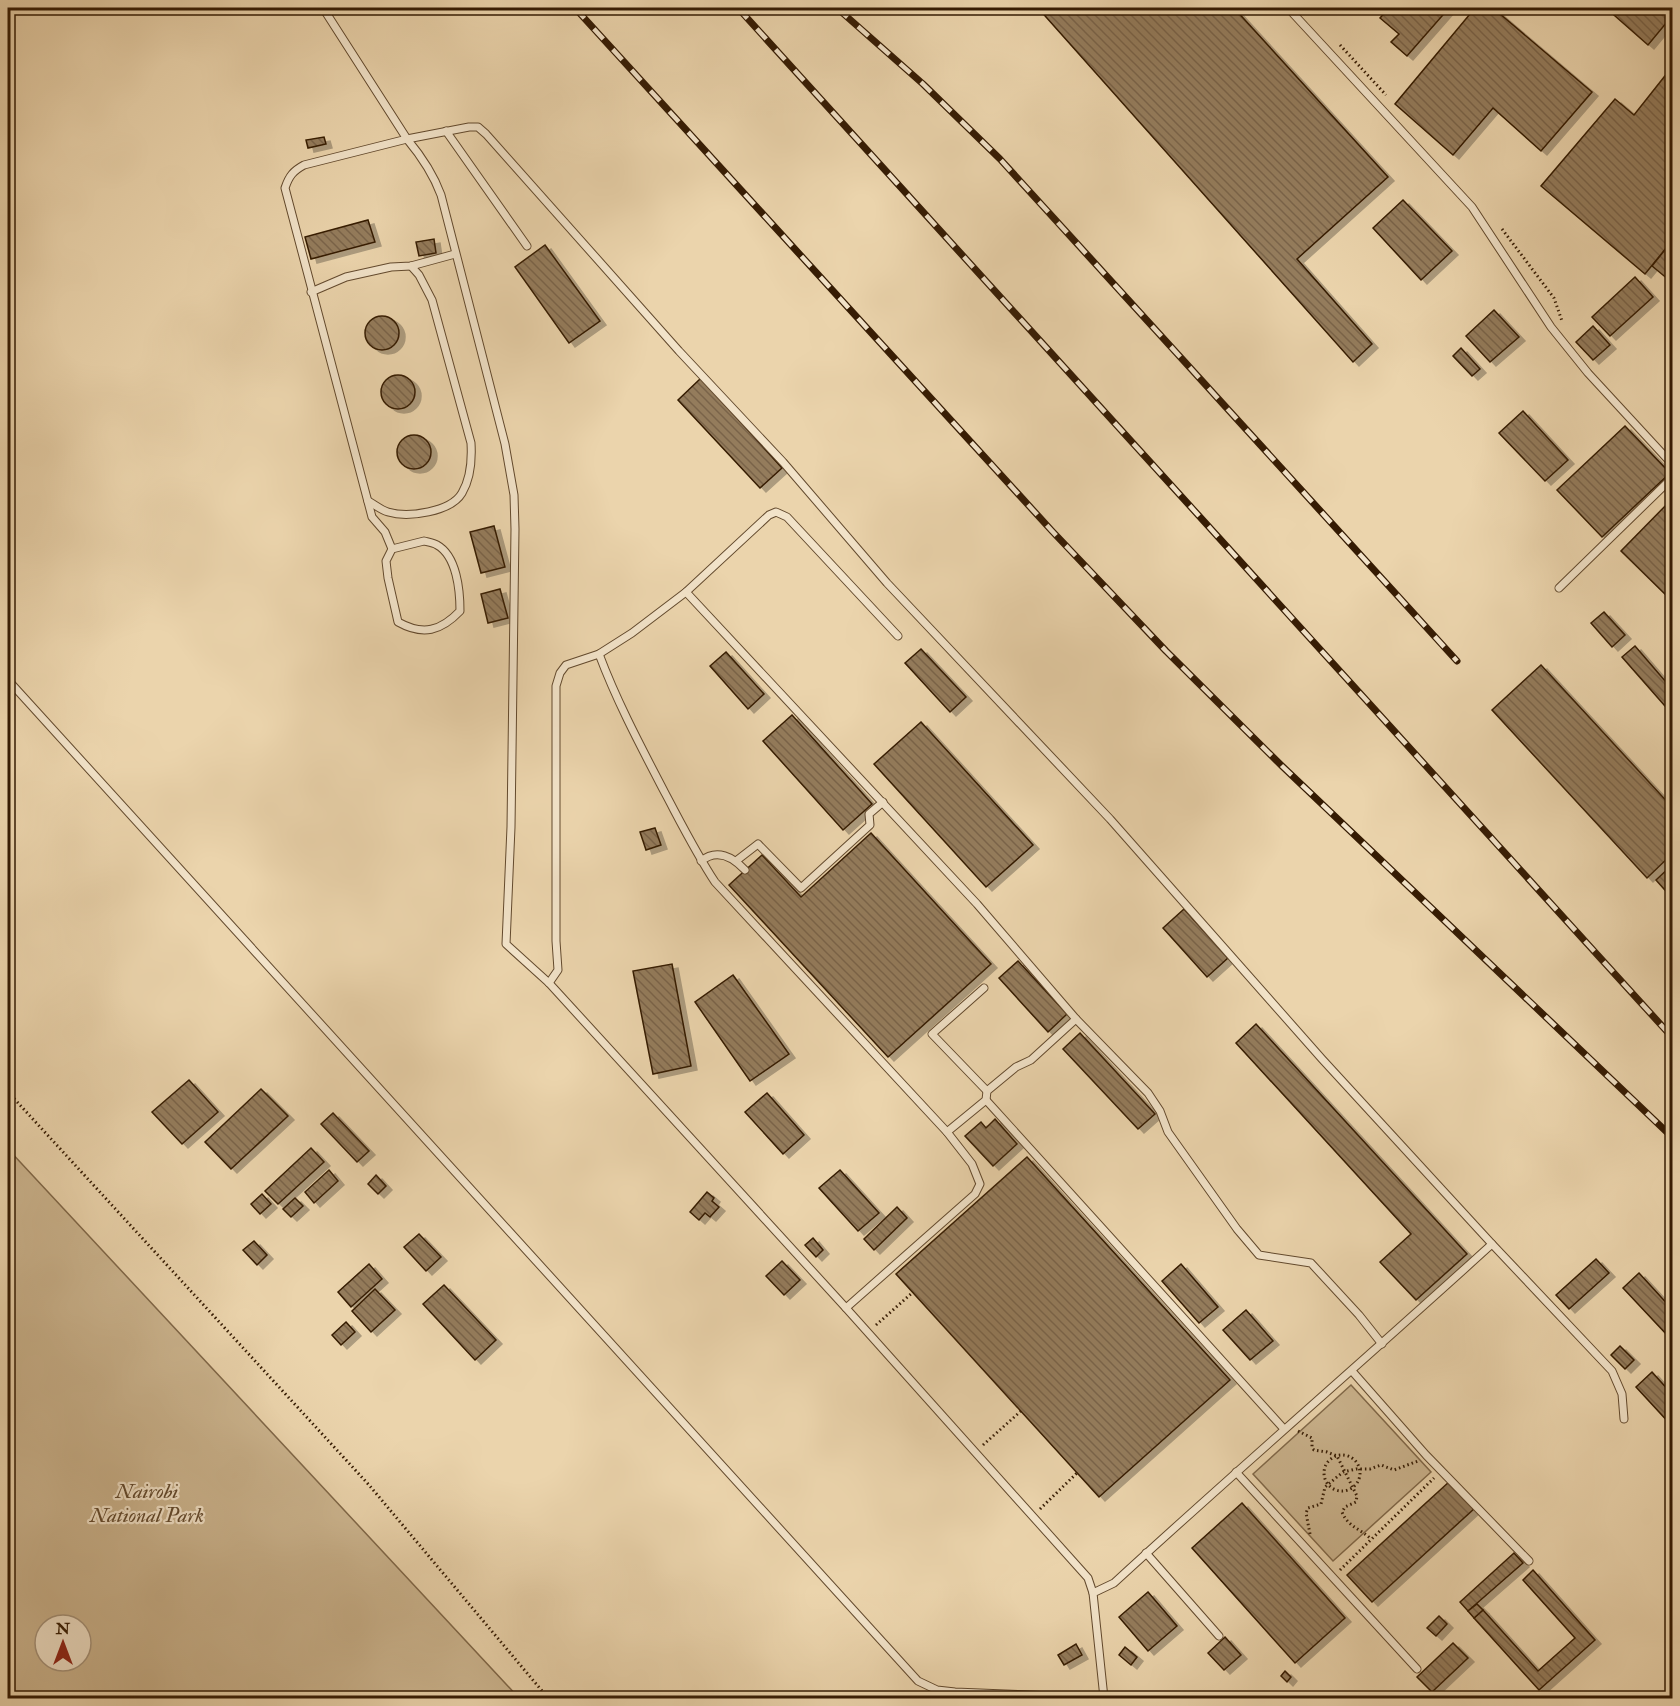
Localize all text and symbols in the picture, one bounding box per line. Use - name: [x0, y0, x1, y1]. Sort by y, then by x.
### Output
- park label: Nairobi National Park: [89, 1478, 204, 1529]
- north arrow: [33, 1613, 93, 1673]
- text: N: [55, 1619, 71, 1639]

